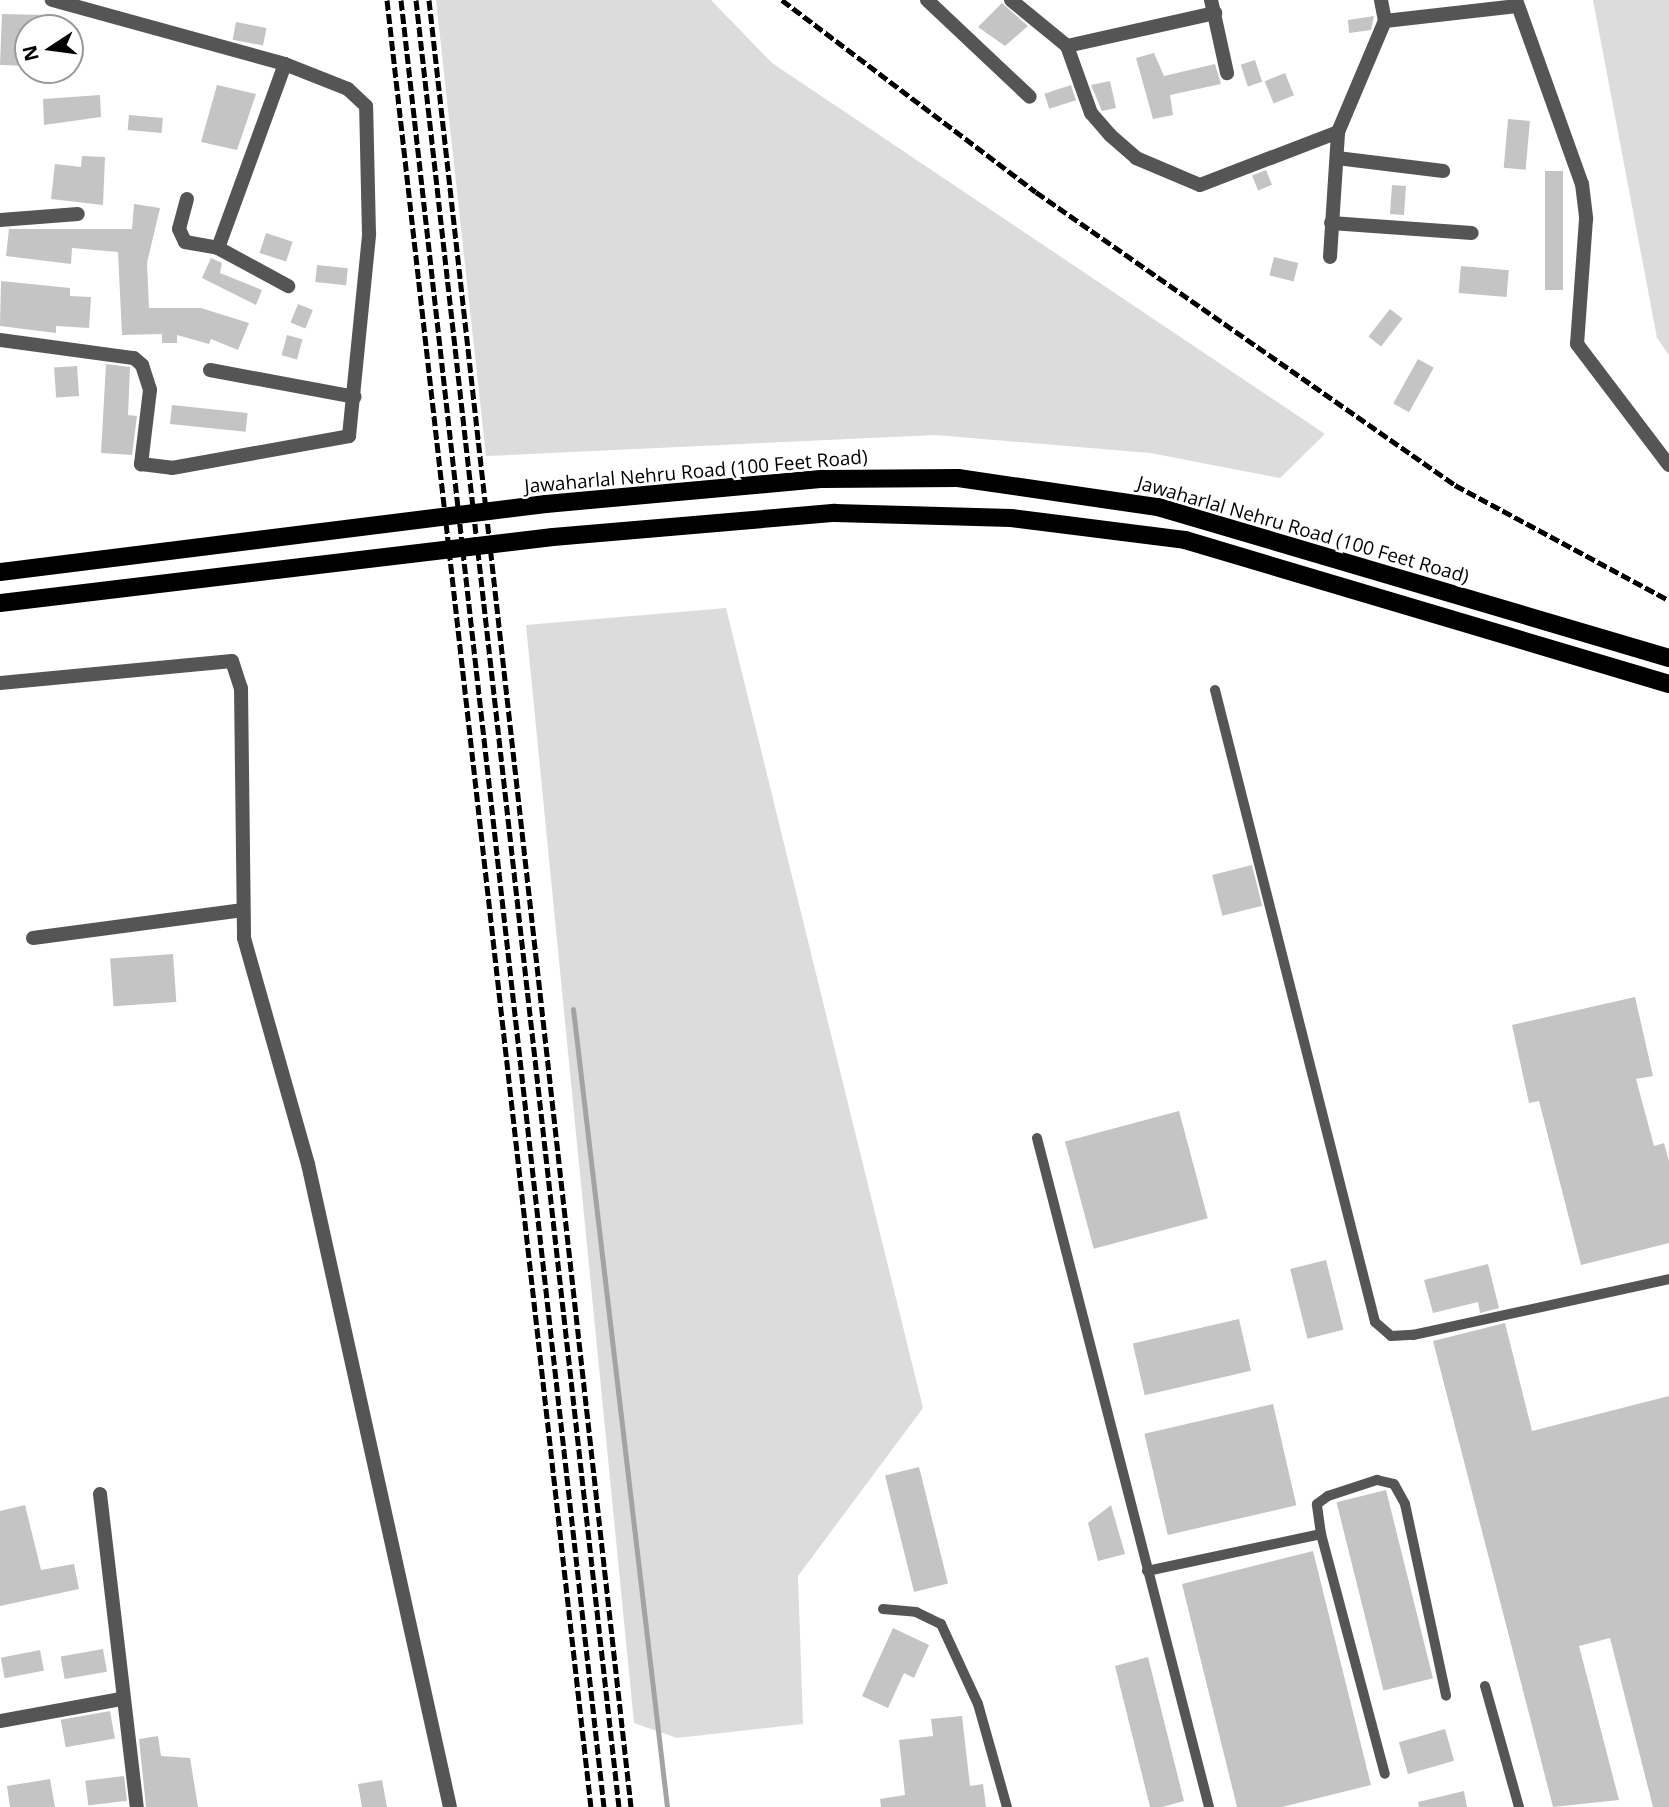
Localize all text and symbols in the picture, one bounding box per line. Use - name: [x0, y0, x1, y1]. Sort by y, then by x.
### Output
- north arrow: [14, 14, 84, 84]
- text: N: [16, 43, 45, 64]
- street label: Jawaharlal Nehru Road (100 Feet Road): [524, 446, 868, 498]
- street label: Jawaharlal Nehru Road (100 Feet Road): [1134, 472, 1472, 588]

